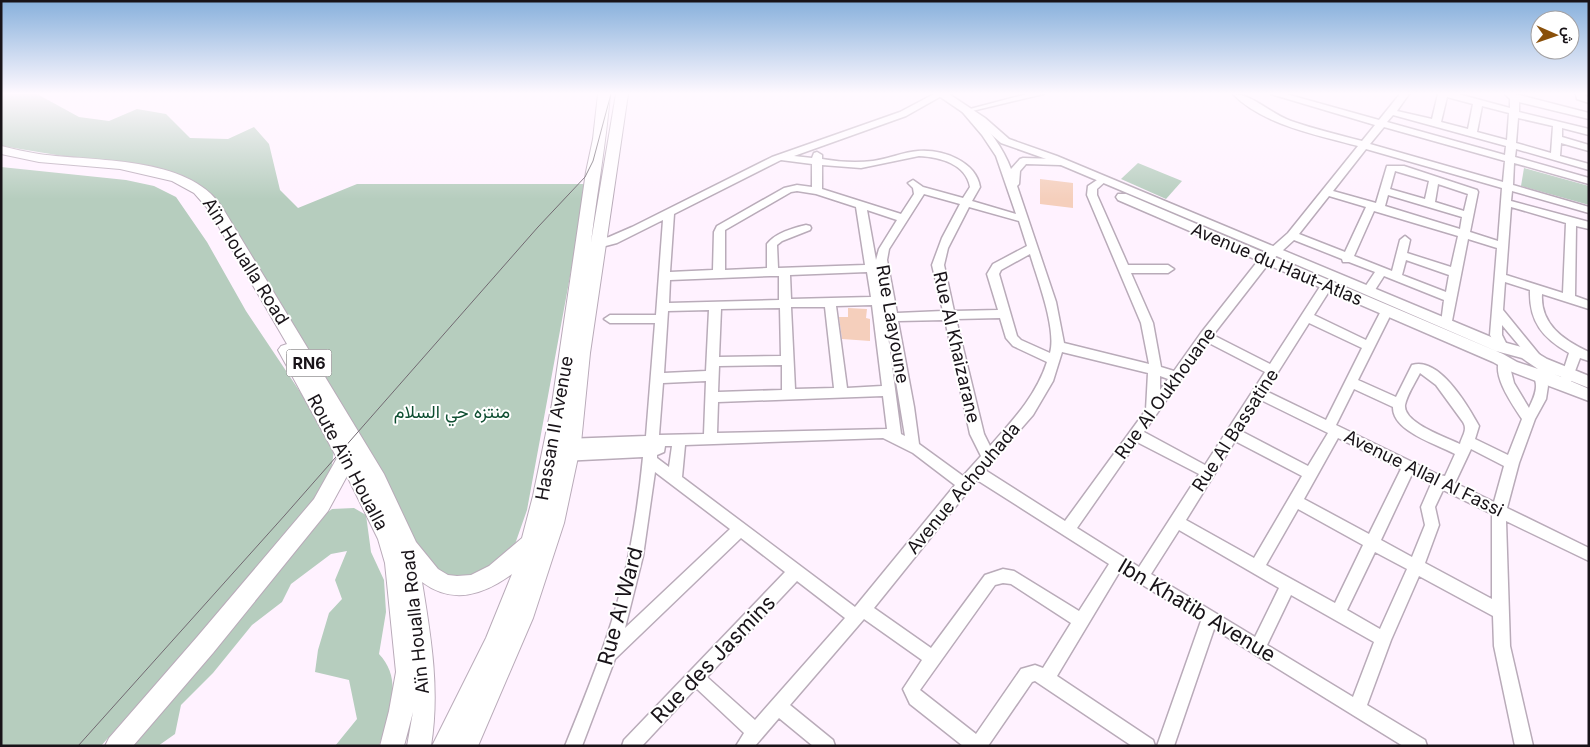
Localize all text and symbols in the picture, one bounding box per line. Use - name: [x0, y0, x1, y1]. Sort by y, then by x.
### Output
- north arrow: [1530, 10, 1580, 60]
- text: ش: [1559, 27, 1577, 44]
- street label: Aïn Houalla Road: [199, 194, 293, 328]
- street label: Avenue du Haut-Atlas: [1188, 218, 1366, 310]
- street label: Rue Laayoune: [872, 263, 914, 385]
- street label: Rue Al Khaizarane: [929, 269, 985, 425]
- street label: Rue Al Oukhouane: [1110, 323, 1220, 463]
- road number: RN6: [286, 349, 332, 376]
- street label: Hassan II Avenue: [531, 354, 577, 502]
- street label: Rue Al Bassatine: [1188, 365, 1282, 495]
- street label: Route Aïn Houalla: [303, 390, 393, 534]
- park label: منتزه حي السلام: [394, 401, 510, 427]
- street label: Avenue Achouhada: [902, 418, 1024, 558]
- street label: Avenue Allal Al Fassi: [1341, 425, 1507, 521]
- street label: Rue Al Ward: [592, 544, 648, 668]
- street label: Aïn Houalla Road: [397, 549, 433, 695]
- street label: Ibn Khatib Avenue: [1114, 553, 1280, 667]
- street label: Rue des Jasmins: [646, 590, 780, 728]

